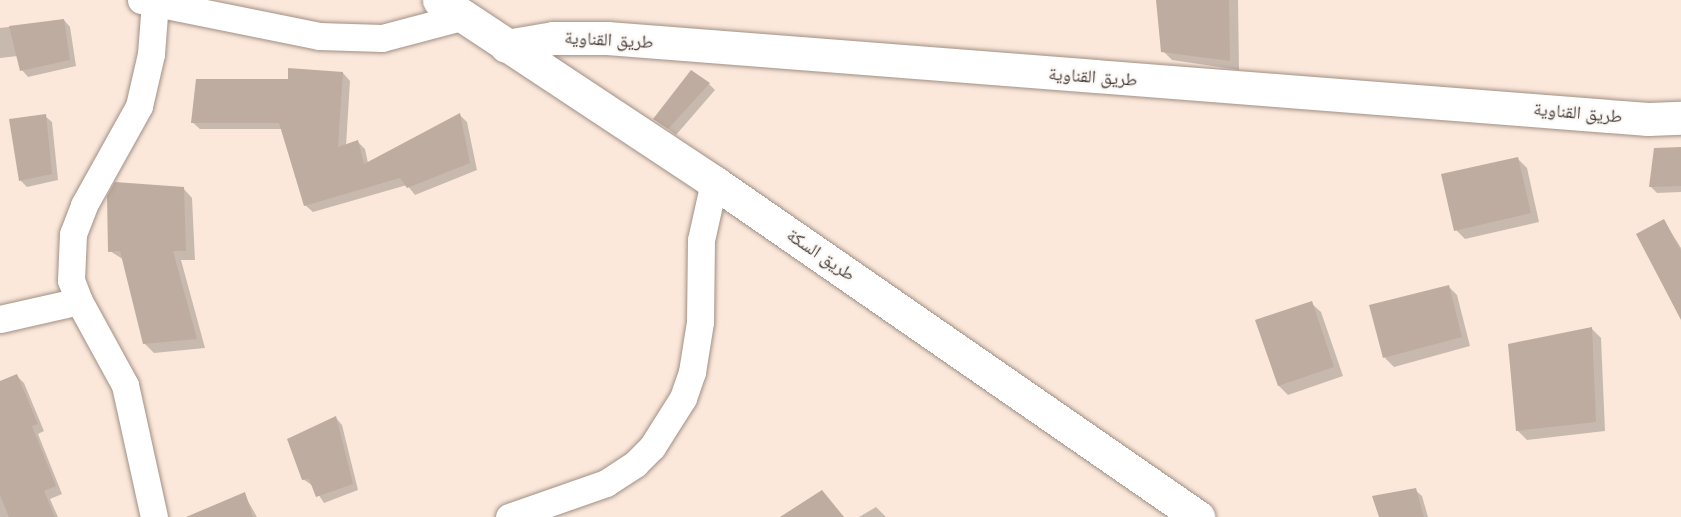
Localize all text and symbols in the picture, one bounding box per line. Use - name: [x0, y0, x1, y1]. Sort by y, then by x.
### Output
- street label: طريق القناوية: [564, 27, 654, 53]
- street label: طريق القناوية: [1048, 63, 1138, 91]
- street label: طريق القناوية: [1533, 98, 1623, 128]
- street label: طريق السكة: [783, 224, 859, 286]

